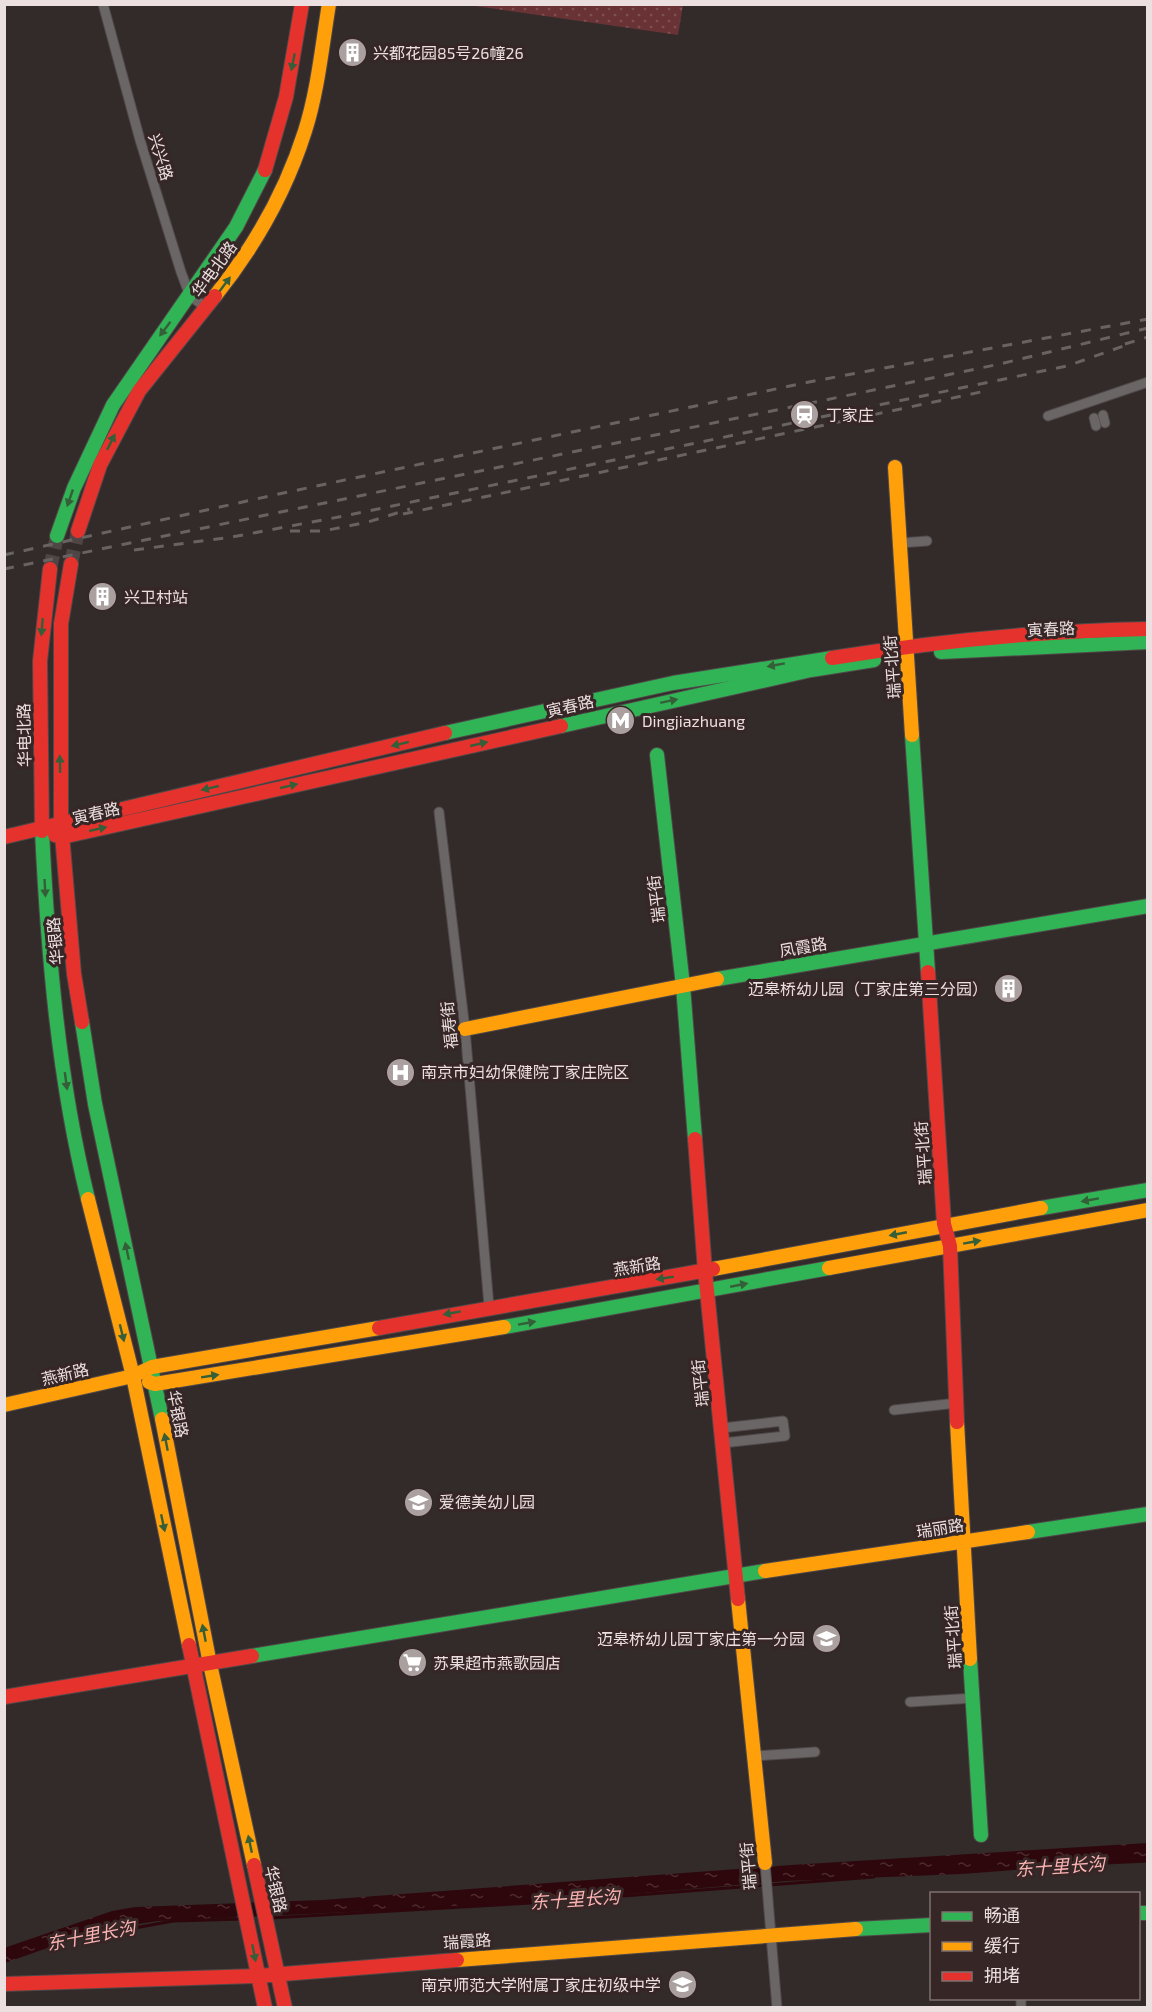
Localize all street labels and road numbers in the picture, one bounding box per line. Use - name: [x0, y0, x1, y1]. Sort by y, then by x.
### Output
- street label: 兴兴路: [145, 131, 178, 183]
- street label: 华电北路: [187, 237, 240, 300]
- street label: 寅春路: [1027, 618, 1075, 639]
- street label: 瑞平北街: [880, 634, 903, 700]
- street label: 寅春路: [544, 691, 595, 720]
- street label: 华电北路: [13, 703, 34, 767]
- street label: 寅春路: [70, 798, 121, 827]
- street label: 瑞平街: [643, 874, 668, 924]
- street label: 华银路: [43, 916, 66, 966]
- street label: 凤霞路: [778, 933, 828, 960]
- street label: 福寿街: [437, 1000, 460, 1050]
- street label: 瑞平北街: [911, 1120, 934, 1186]
- street label: 燕新路: [612, 1252, 662, 1279]
- street label: 瑞平街: [688, 1358, 711, 1408]
- street label: 燕新路: [39, 1359, 90, 1388]
- street label: 华银路: [165, 1389, 192, 1439]
- street label: 瑞丽路: [915, 1514, 965, 1541]
- street label: 瑞平北街: [941, 1604, 964, 1670]
- street label: 瑞平街: [736, 1841, 759, 1891]
- street label: 华银路: [262, 1863, 291, 1914]
- street label: 瑞霞路: [442, 1929, 492, 1952]

